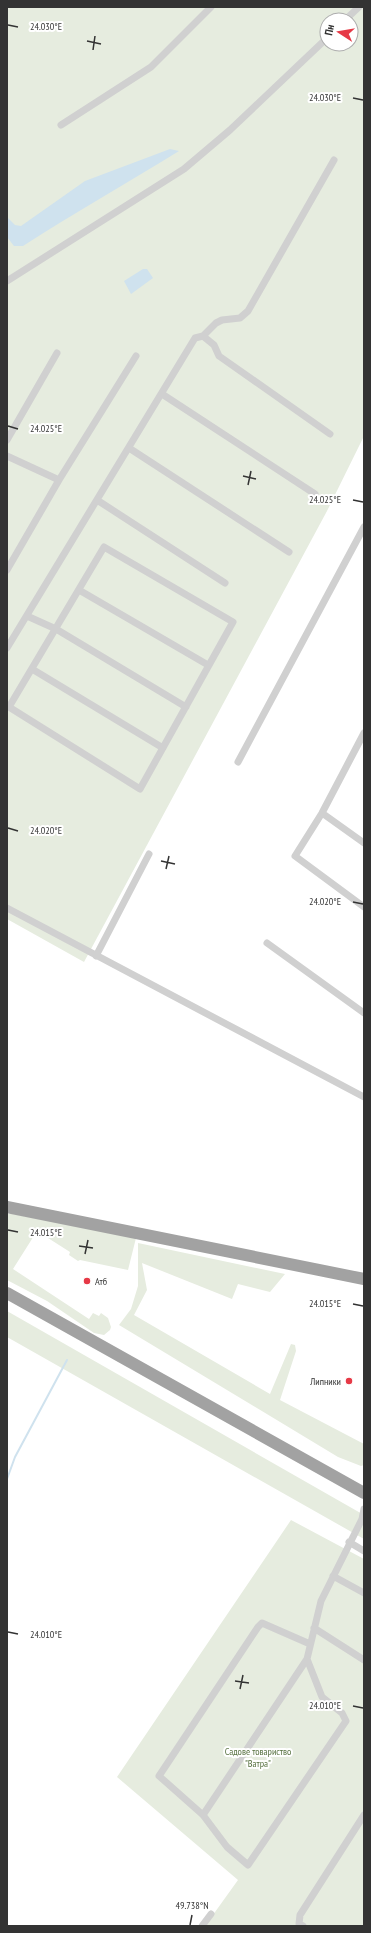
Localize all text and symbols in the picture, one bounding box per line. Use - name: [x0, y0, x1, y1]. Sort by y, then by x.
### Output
- north arrow: [319, 12, 359, 52]
- text: 24.030°E: [30, 20, 62, 33]
- text: Пн: [321, 23, 337, 37]
- text: 24.030°E: [309, 91, 341, 104]
- text: 24.025°E: [30, 422, 62, 435]
- text: 24.025°E: [309, 493, 341, 506]
- text: 24.020°E: [30, 824, 62, 837]
- text: 24.020°E: [309, 895, 341, 908]
- text: 24.015°E: [30, 1226, 62, 1239]
- place label: Атб: [95, 1275, 107, 1288]
- marker: Атб: [82, 1276, 92, 1286]
- text: 24.015°E: [309, 1297, 341, 1310]
- place label: Липники: [309, 1375, 341, 1388]
- marker: Липники: [344, 1376, 354, 1386]
- text: 24.010°E: [30, 1628, 62, 1641]
- text: 24.010°E: [309, 1699, 341, 1712]
- park label: Садове товариство "Ватра": [225, 1745, 291, 1770]
- text: 49.738°N: [175, 1899, 209, 1912]

